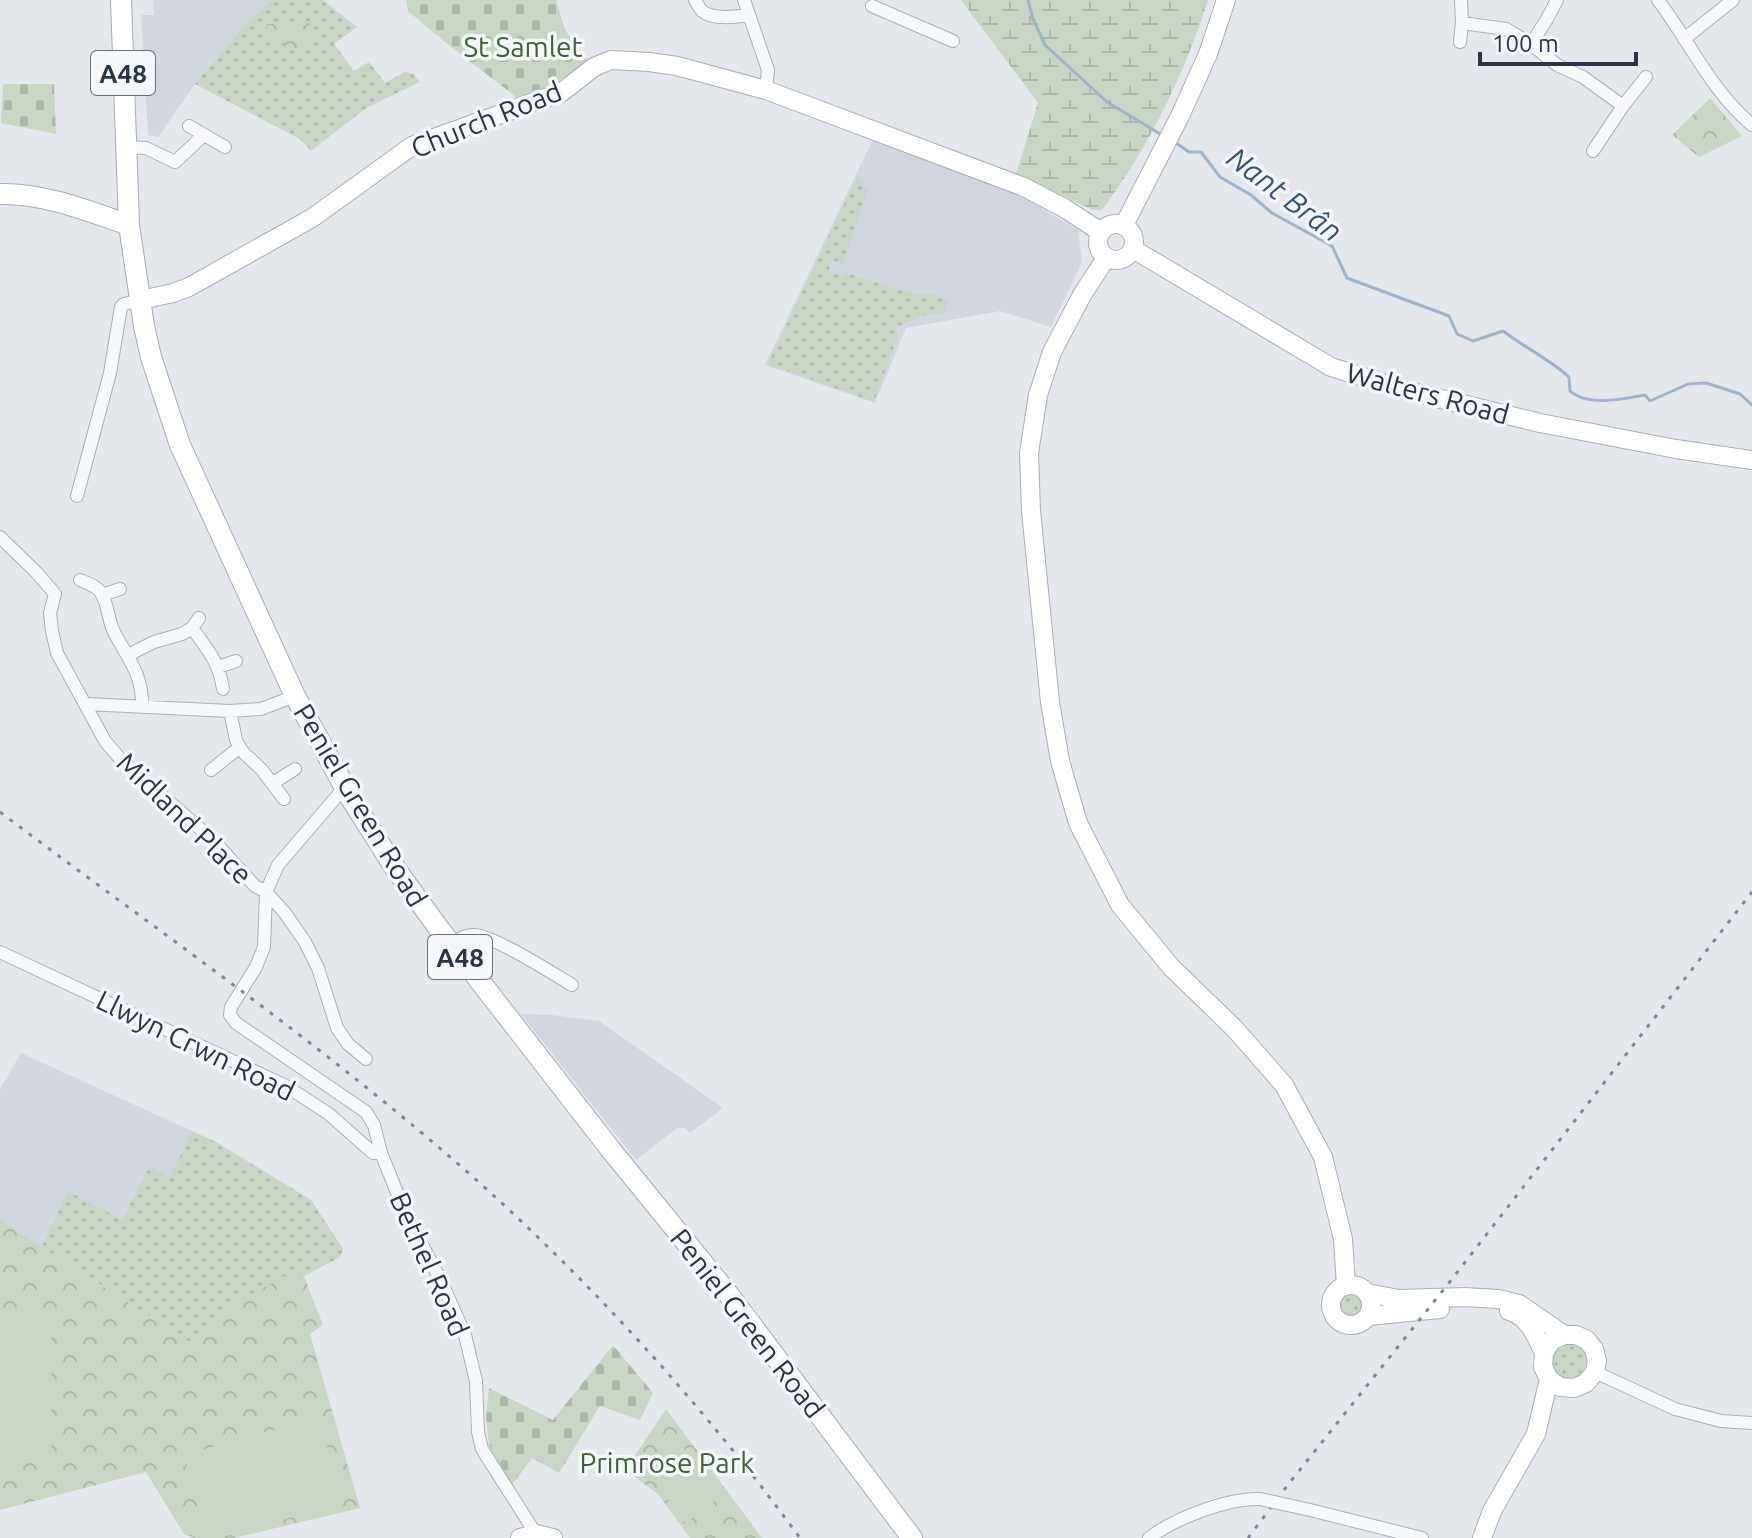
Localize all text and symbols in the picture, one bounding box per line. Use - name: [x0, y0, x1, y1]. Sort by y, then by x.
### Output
- scale bar: [1480, 16, 1636, 66]
- text: 100 m: [1492, 30, 1559, 57]
- park label: St Samlet: [463, 31, 583, 62]
- road number: A48: [91, 51, 155, 95]
- street label: Church Road: [406, 75, 566, 163]
- water label: Nant Brân: [1221, 140, 1349, 248]
- street label: Walters Road: [1343, 356, 1513, 430]
- street label: Peniel Green Road: [288, 698, 434, 912]
- street label: Midland Place: [111, 746, 259, 890]
- road number: A48: [428, 935, 492, 979]
- street label: Llwyn Crwn Road: [92, 984, 300, 1106]
- street label: Bethel Road: [385, 1187, 475, 1341]
- street label: Peniel Green Road: [665, 1223, 831, 1423]
- park label: Primrose Park: [580, 1447, 754, 1478]

